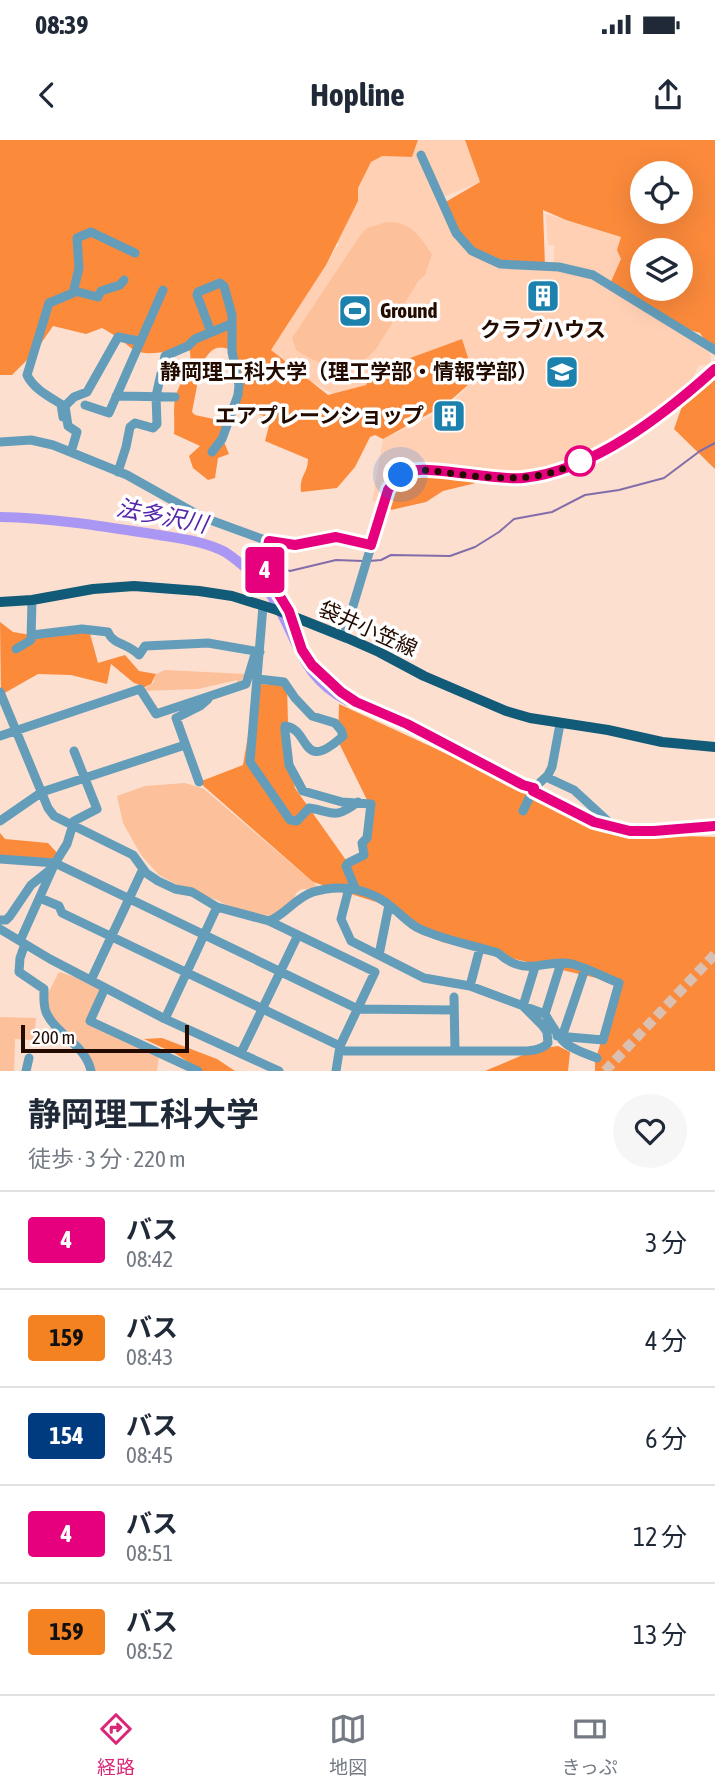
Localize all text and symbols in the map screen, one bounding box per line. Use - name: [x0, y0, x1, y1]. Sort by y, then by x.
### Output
- text: 08:39: [35, 10, 89, 40]
- icon: back: [28, 76, 66, 114]
- text: Hopline: [310, 76, 405, 113]
- icon: share: [649, 76, 687, 114]
- map controls: [630, 161, 693, 301]
- button: locate: [630, 161, 693, 224]
- button: layers: [630, 238, 693, 301]
- building icon: クラブハウス: [524, 277, 562, 315]
- sports icon: Ground: [336, 292, 374, 330]
- place label: Ground: [380, 298, 438, 322]
- place label: クラブハウス: [480, 317, 606, 341]
- school or university icon: 静岡理工科大学（理工学部・情報学部）: [543, 353, 581, 391]
- place label: 静岡理工科大学（理工学部・情報学部）: [160, 359, 538, 383]
- building icon: エアプレーンショップ: [430, 397, 468, 435]
- place label: エアプレーンショップ: [215, 403, 424, 427]
- unlabelled marker: [565, 446, 595, 476]
- your location: [383, 457, 418, 492]
- water label: 法多沢川: [114, 494, 213, 538]
- line badge: 4: [242, 547, 288, 593]
- text: 4: [259, 556, 271, 583]
- street label: 袋井小笠線: [316, 596, 421, 660]
- scale bar: [21, 1022, 189, 1054]
- text: 200 m: [32, 1026, 75, 1048]
- button: heart: [613, 1094, 687, 1168]
- text: 静岡理工科大学: [28, 1095, 259, 1133]
- text: 徒歩 · 3 分 · 220 m: [28, 1146, 186, 1172]
- text: バス: [126, 1215, 178, 1245]
- text: 4: [61, 1226, 72, 1253]
- text: 3 分: [645, 1228, 687, 1258]
- text: 08:42: [126, 1246, 173, 1272]
- text: バス: [126, 1313, 178, 1343]
- text: 159: [50, 1324, 83, 1351]
- text: 4 分: [645, 1326, 687, 1356]
- text: 08:43: [126, 1344, 173, 1370]
- text: バス: [126, 1411, 178, 1441]
- text: 154: [50, 1422, 83, 1449]
- text: 6 分: [645, 1424, 687, 1454]
- text: 08:45: [126, 1442, 173, 1468]
- text: バス: [126, 1509, 178, 1539]
- text: 4: [61, 1520, 72, 1547]
- text: 12 分: [633, 1522, 687, 1552]
- text: 08:51: [126, 1540, 173, 1566]
- text: バス: [126, 1607, 178, 1637]
- text: 159: [50, 1618, 83, 1645]
- text: 13 分: [633, 1620, 687, 1650]
- text: 08:52: [126, 1638, 173, 1664]
- tab: 経路: [97, 1710, 135, 1779]
- tab: 地図: [329, 1710, 367, 1779]
- tab: きっぷ: [562, 1710, 618, 1779]

